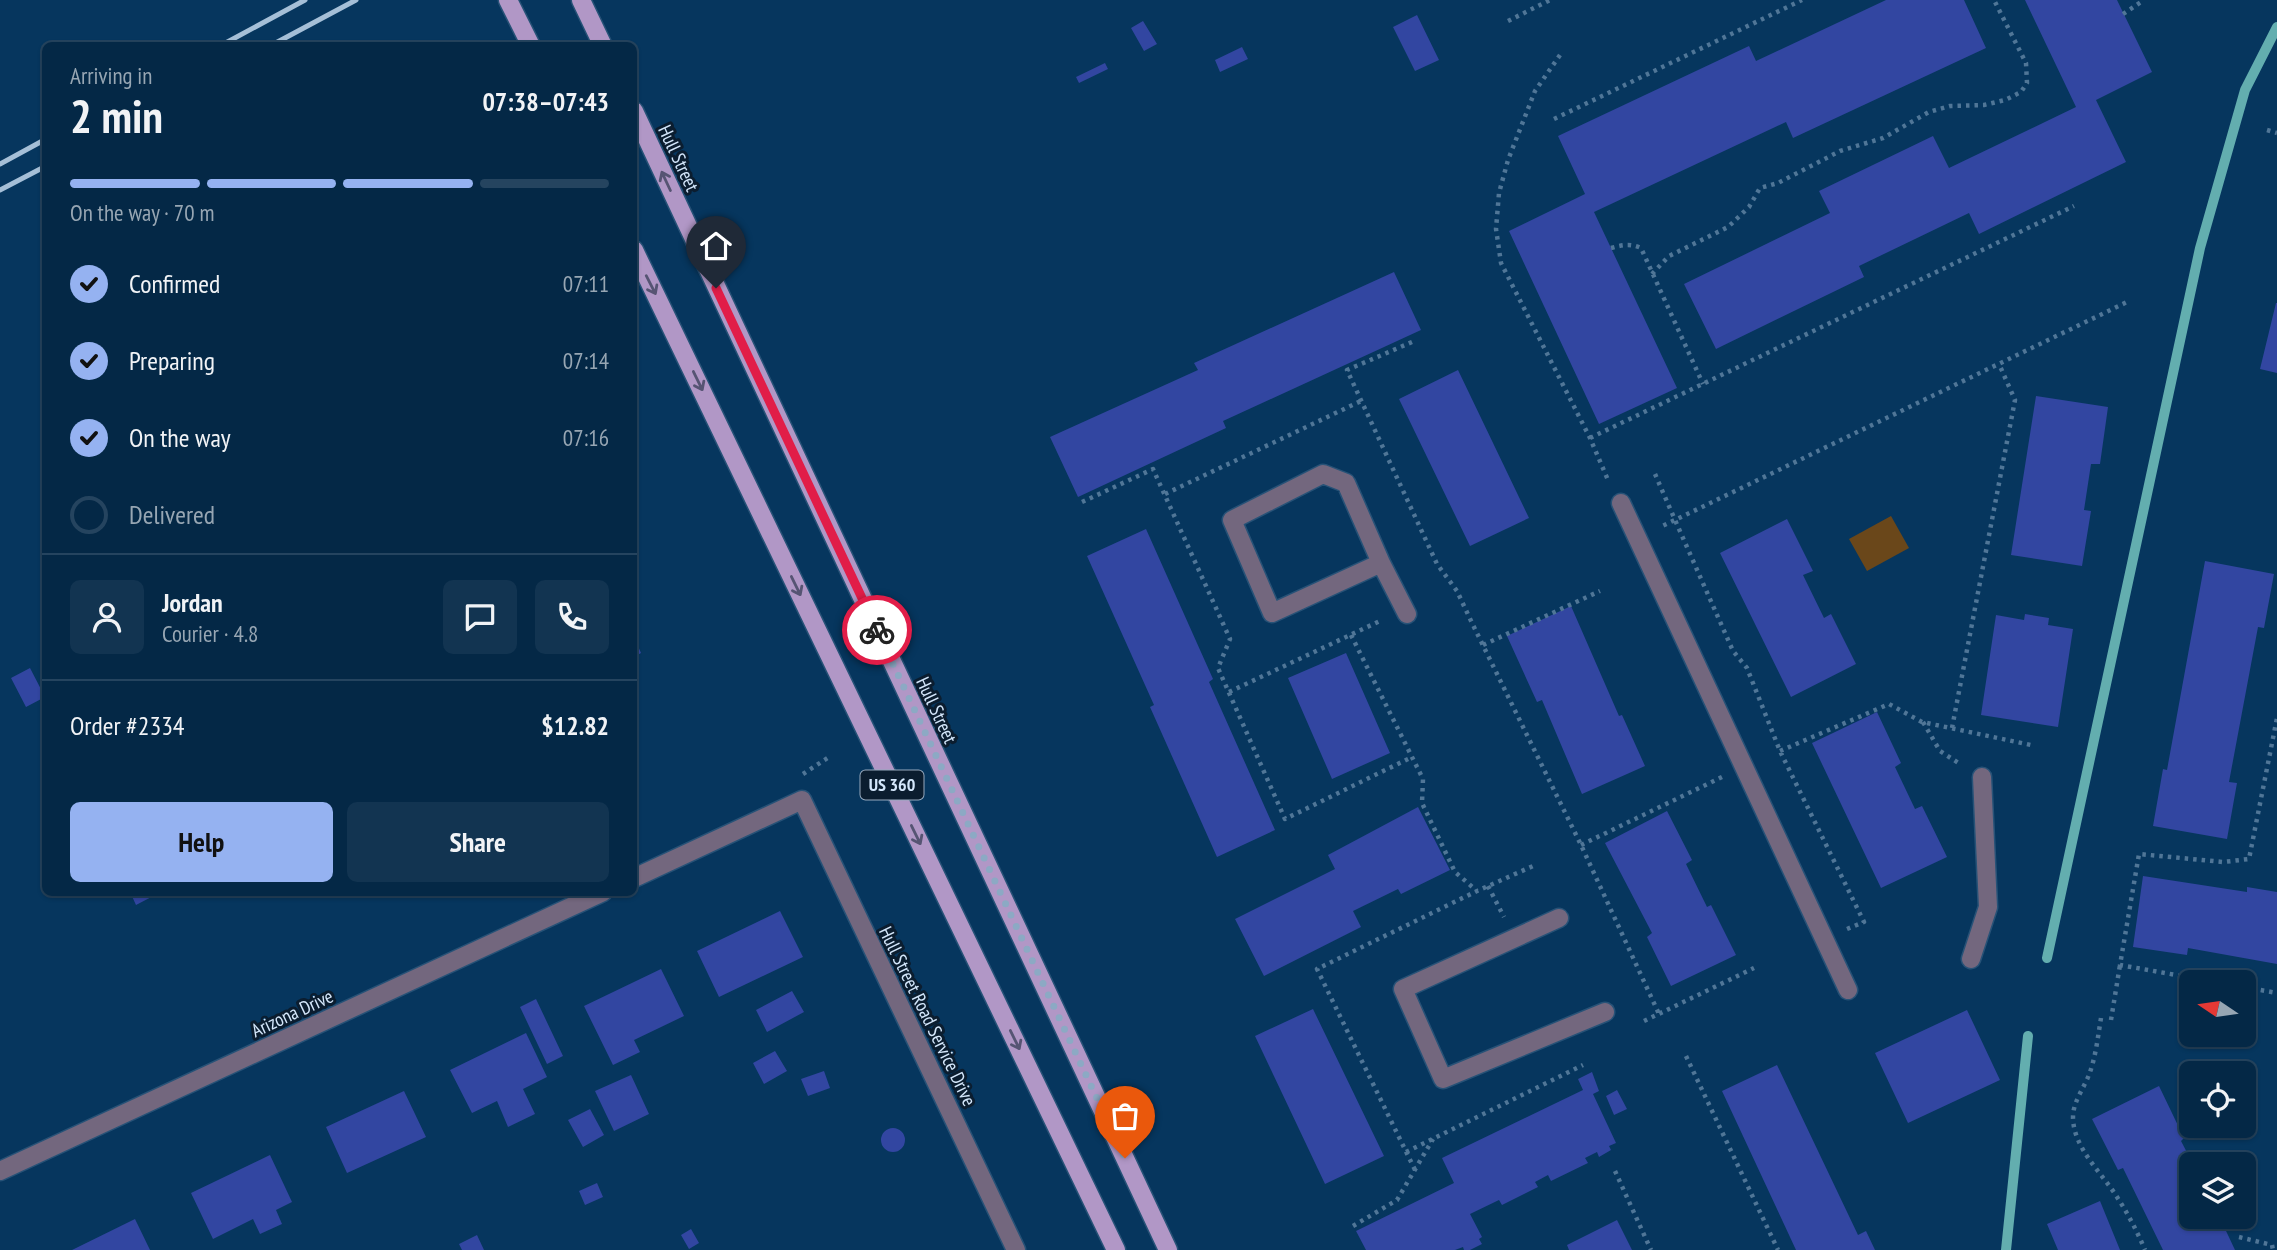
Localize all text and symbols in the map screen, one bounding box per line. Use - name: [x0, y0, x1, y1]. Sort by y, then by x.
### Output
- text: Arriving in: [70, 61, 152, 90]
- text: 07:38–07:43: [482, 85, 609, 118]
- text: 2 min: [70, 86, 163, 146]
- street label: Hull Street: [653, 121, 705, 196]
- one-way arrow: [659, 170, 672, 192]
- text: On the way · 70 m: [70, 198, 214, 227]
- pin: [686, 216, 746, 288]
- icon: home: [697, 227, 735, 265]
- icon: check: [70, 265, 108, 303]
- text: Confirmed: [129, 267, 220, 300]
- text: 07:11: [563, 269, 609, 298]
- one-way arrow: [644, 274, 658, 295]
- icon: check: [70, 342, 108, 380]
- text: Preparing: [129, 344, 215, 377]
- text: 07:14: [563, 346, 609, 375]
- one-way arrow: [691, 370, 705, 391]
- icon: check: [70, 419, 108, 457]
- text: On the way: [129, 421, 231, 454]
- text: 07:16: [563, 423, 609, 452]
- text: Delivered: [129, 498, 215, 531]
- one-way arrow: [790, 575, 804, 596]
- button: person: [70, 580, 144, 654]
- button: chat: [443, 580, 517, 654]
- button: phone: [535, 580, 609, 654]
- text: Jordan: [162, 586, 223, 619]
- courier: [842, 595, 912, 665]
- icon: bike: [858, 611, 896, 649]
- text: Courier · 4.8: [162, 619, 258, 648]
- street label: Hull Street: [911, 673, 963, 748]
- text: Order #2334: [70, 709, 185, 742]
- text: $12.82: [541, 709, 609, 742]
- road number: US 360: [860, 770, 924, 800]
- button: Help: [70, 802, 333, 882]
- button: Share: [347, 802, 609, 882]
- one-way arrow: [910, 824, 924, 845]
- street label: Hull Street Road Service Drive: [874, 922, 982, 1110]
- north arrow: [2179, 970, 2256, 1046]
- map controls: [2179, 970, 2256, 1229]
- street label: Arizona Drive: [247, 984, 337, 1042]
- one-way arrow: [1009, 1029, 1022, 1050]
- button: locate: [2179, 1061, 2256, 1138]
- pin: [1095, 1086, 1155, 1158]
- icon: bag: [1106, 1097, 1144, 1135]
- button: layers: [2179, 1152, 2256, 1229]

